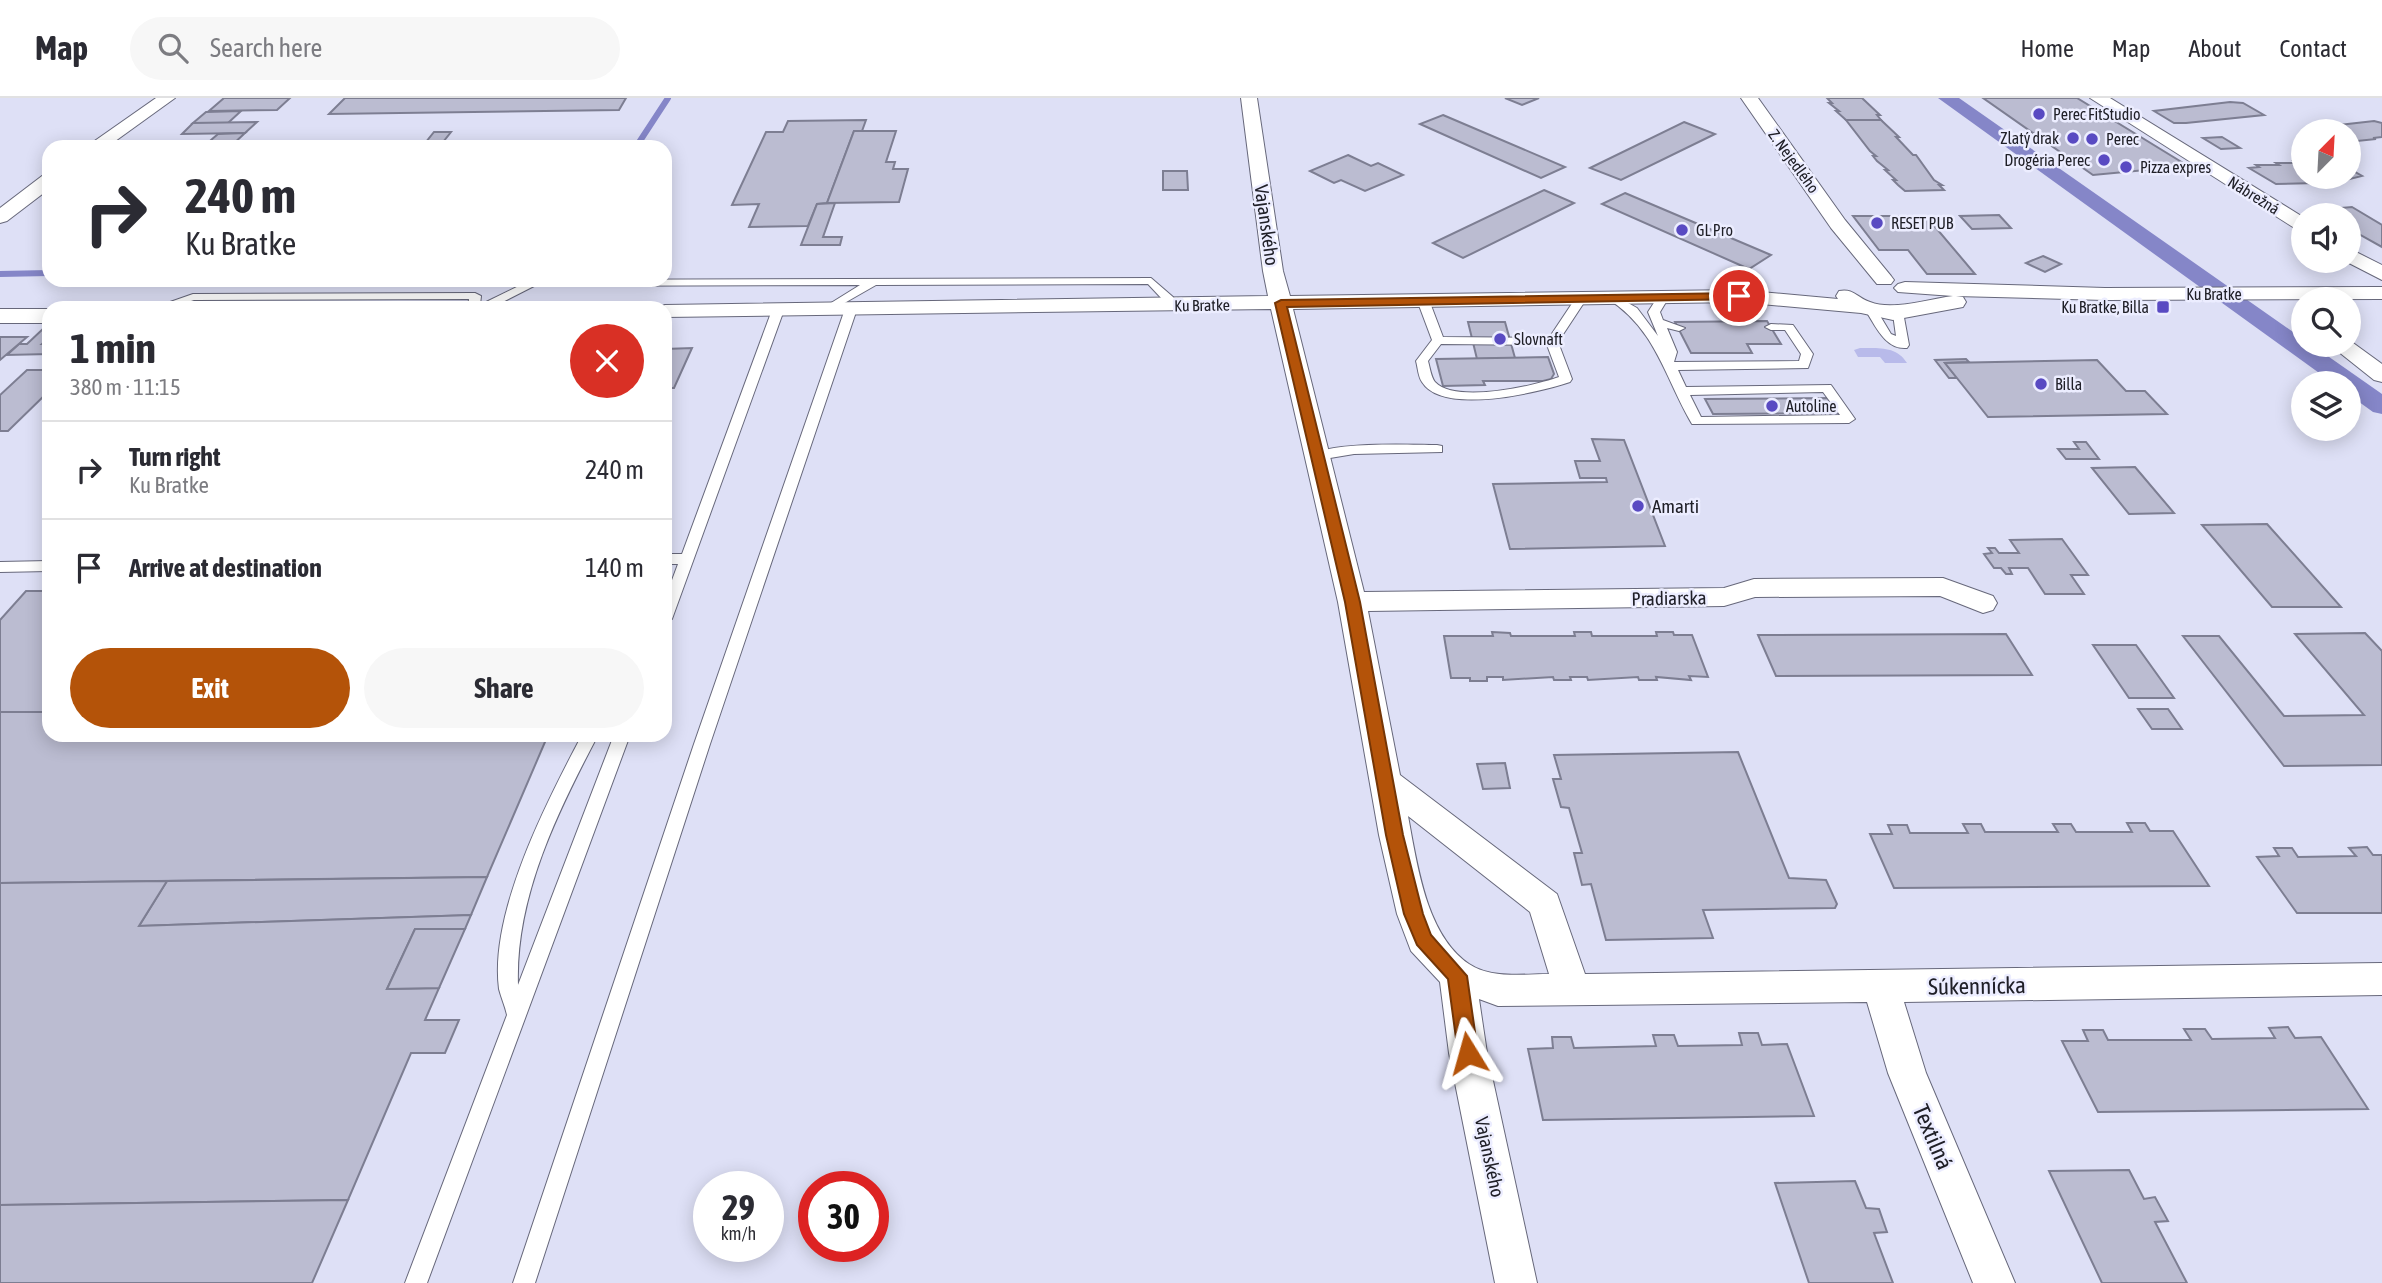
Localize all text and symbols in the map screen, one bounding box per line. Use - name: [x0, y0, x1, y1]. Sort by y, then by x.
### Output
- search box: [130, 17, 620, 80]
- text: Map: [35, 29, 88, 67]
- icon: search: [154, 29, 192, 67]
- text: Search here: [210, 33, 322, 63]
- text: Home: [2020, 35, 2074, 62]
- text: Map: [2112, 35, 2150, 62]
- text: About: [2188, 35, 2241, 62]
- text: Contact: [2279, 35, 2347, 62]
- place label: Perec FitStudio: [2053, 105, 2141, 123]
- marker: Perec FitStudio: [2031, 106, 2047, 122]
- north arrow: [2291, 119, 2361, 189]
- map controls: [2291, 119, 2361, 441]
- street label: Z. Nejedlého: [1764, 126, 1823, 197]
- place label: Zlatý drak: [2000, 129, 2059, 148]
- marker: Zlatý drak: [2065, 130, 2081, 146]
- place label: Perec: [2106, 130, 2139, 148]
- marker: Perec: [2084, 131, 2100, 147]
- place label: Drogéria Perec: [2004, 151, 2090, 170]
- marker: Drogéria Perec: [2096, 152, 2112, 168]
- place label: Pizza expres: [2140, 158, 2211, 177]
- marker: Pizza expres: [2118, 159, 2134, 175]
- text: 240 m: [185, 167, 296, 223]
- icon: right: [70, 168, 161, 259]
- street label: Nábrežná: [2225, 172, 2283, 218]
- street label: Vajanského: [1250, 183, 1284, 267]
- button: sound: [2291, 203, 2361, 273]
- place label: RESET PUB: [1891, 214, 1954, 232]
- marker: RESET PUB: [1869, 215, 1885, 231]
- place label: GL Pro: [1696, 221, 1733, 239]
- marker: GL Pro: [1674, 222, 1690, 238]
- text: Ku Bratke: [185, 225, 296, 262]
- pin: [1709, 266, 1769, 326]
- icon: arrive: [1720, 277, 1758, 315]
- street label: Ku Bratke: [2186, 285, 2242, 303]
- button: search: [2291, 287, 2361, 357]
- street label: Ku Bratke: [1174, 296, 1230, 314]
- place label: Ku Bratke, Billa: [2061, 298, 2149, 316]
- marker: Ku Bratke, Billa: [2155, 299, 2171, 315]
- text: 1 min: [70, 324, 156, 372]
- button: close: [570, 324, 644, 398]
- place label: Slovnaft: [1514, 330, 1563, 348]
- marker: Slovnaft: [1492, 331, 1508, 347]
- button: layers: [2291, 371, 2361, 441]
- text: 380 m · 11:15: [70, 374, 181, 400]
- place label: Billa: [2055, 375, 2082, 393]
- marker: Billa: [2033, 376, 2049, 392]
- place label: Autoline: [1786, 397, 1836, 415]
- marker: Autoline: [1764, 398, 1780, 414]
- text: Turn right: [129, 442, 220, 472]
- icon: right: [70, 451, 108, 489]
- text: 240 m: [585, 455, 644, 485]
- text: Ku Bratke: [129, 472, 209, 498]
- place label: Amarti: [1652, 495, 1699, 517]
- marker: Amarti: [1630, 498, 1646, 514]
- icon: arrive: [70, 549, 108, 587]
- text: Arrive at destination: [129, 553, 322, 583]
- text: 140 m: [585, 553, 644, 583]
- street label: Pradiarska: [1631, 586, 1707, 610]
- button: Exit: [70, 648, 350, 728]
- button: Share: [364, 648, 644, 728]
- street label: Súkennícka: [1928, 972, 2026, 1000]
- position arrow: [1431, 1016, 1505, 1090]
- street label: Textilná: [1908, 1101, 1958, 1173]
- street label: Vajanského: [1471, 1115, 1509, 1199]
- speed limit sign: 30: [798, 1171, 889, 1262]
- text: 29: [722, 1187, 755, 1227]
- text: km/h: [721, 1223, 756, 1244]

